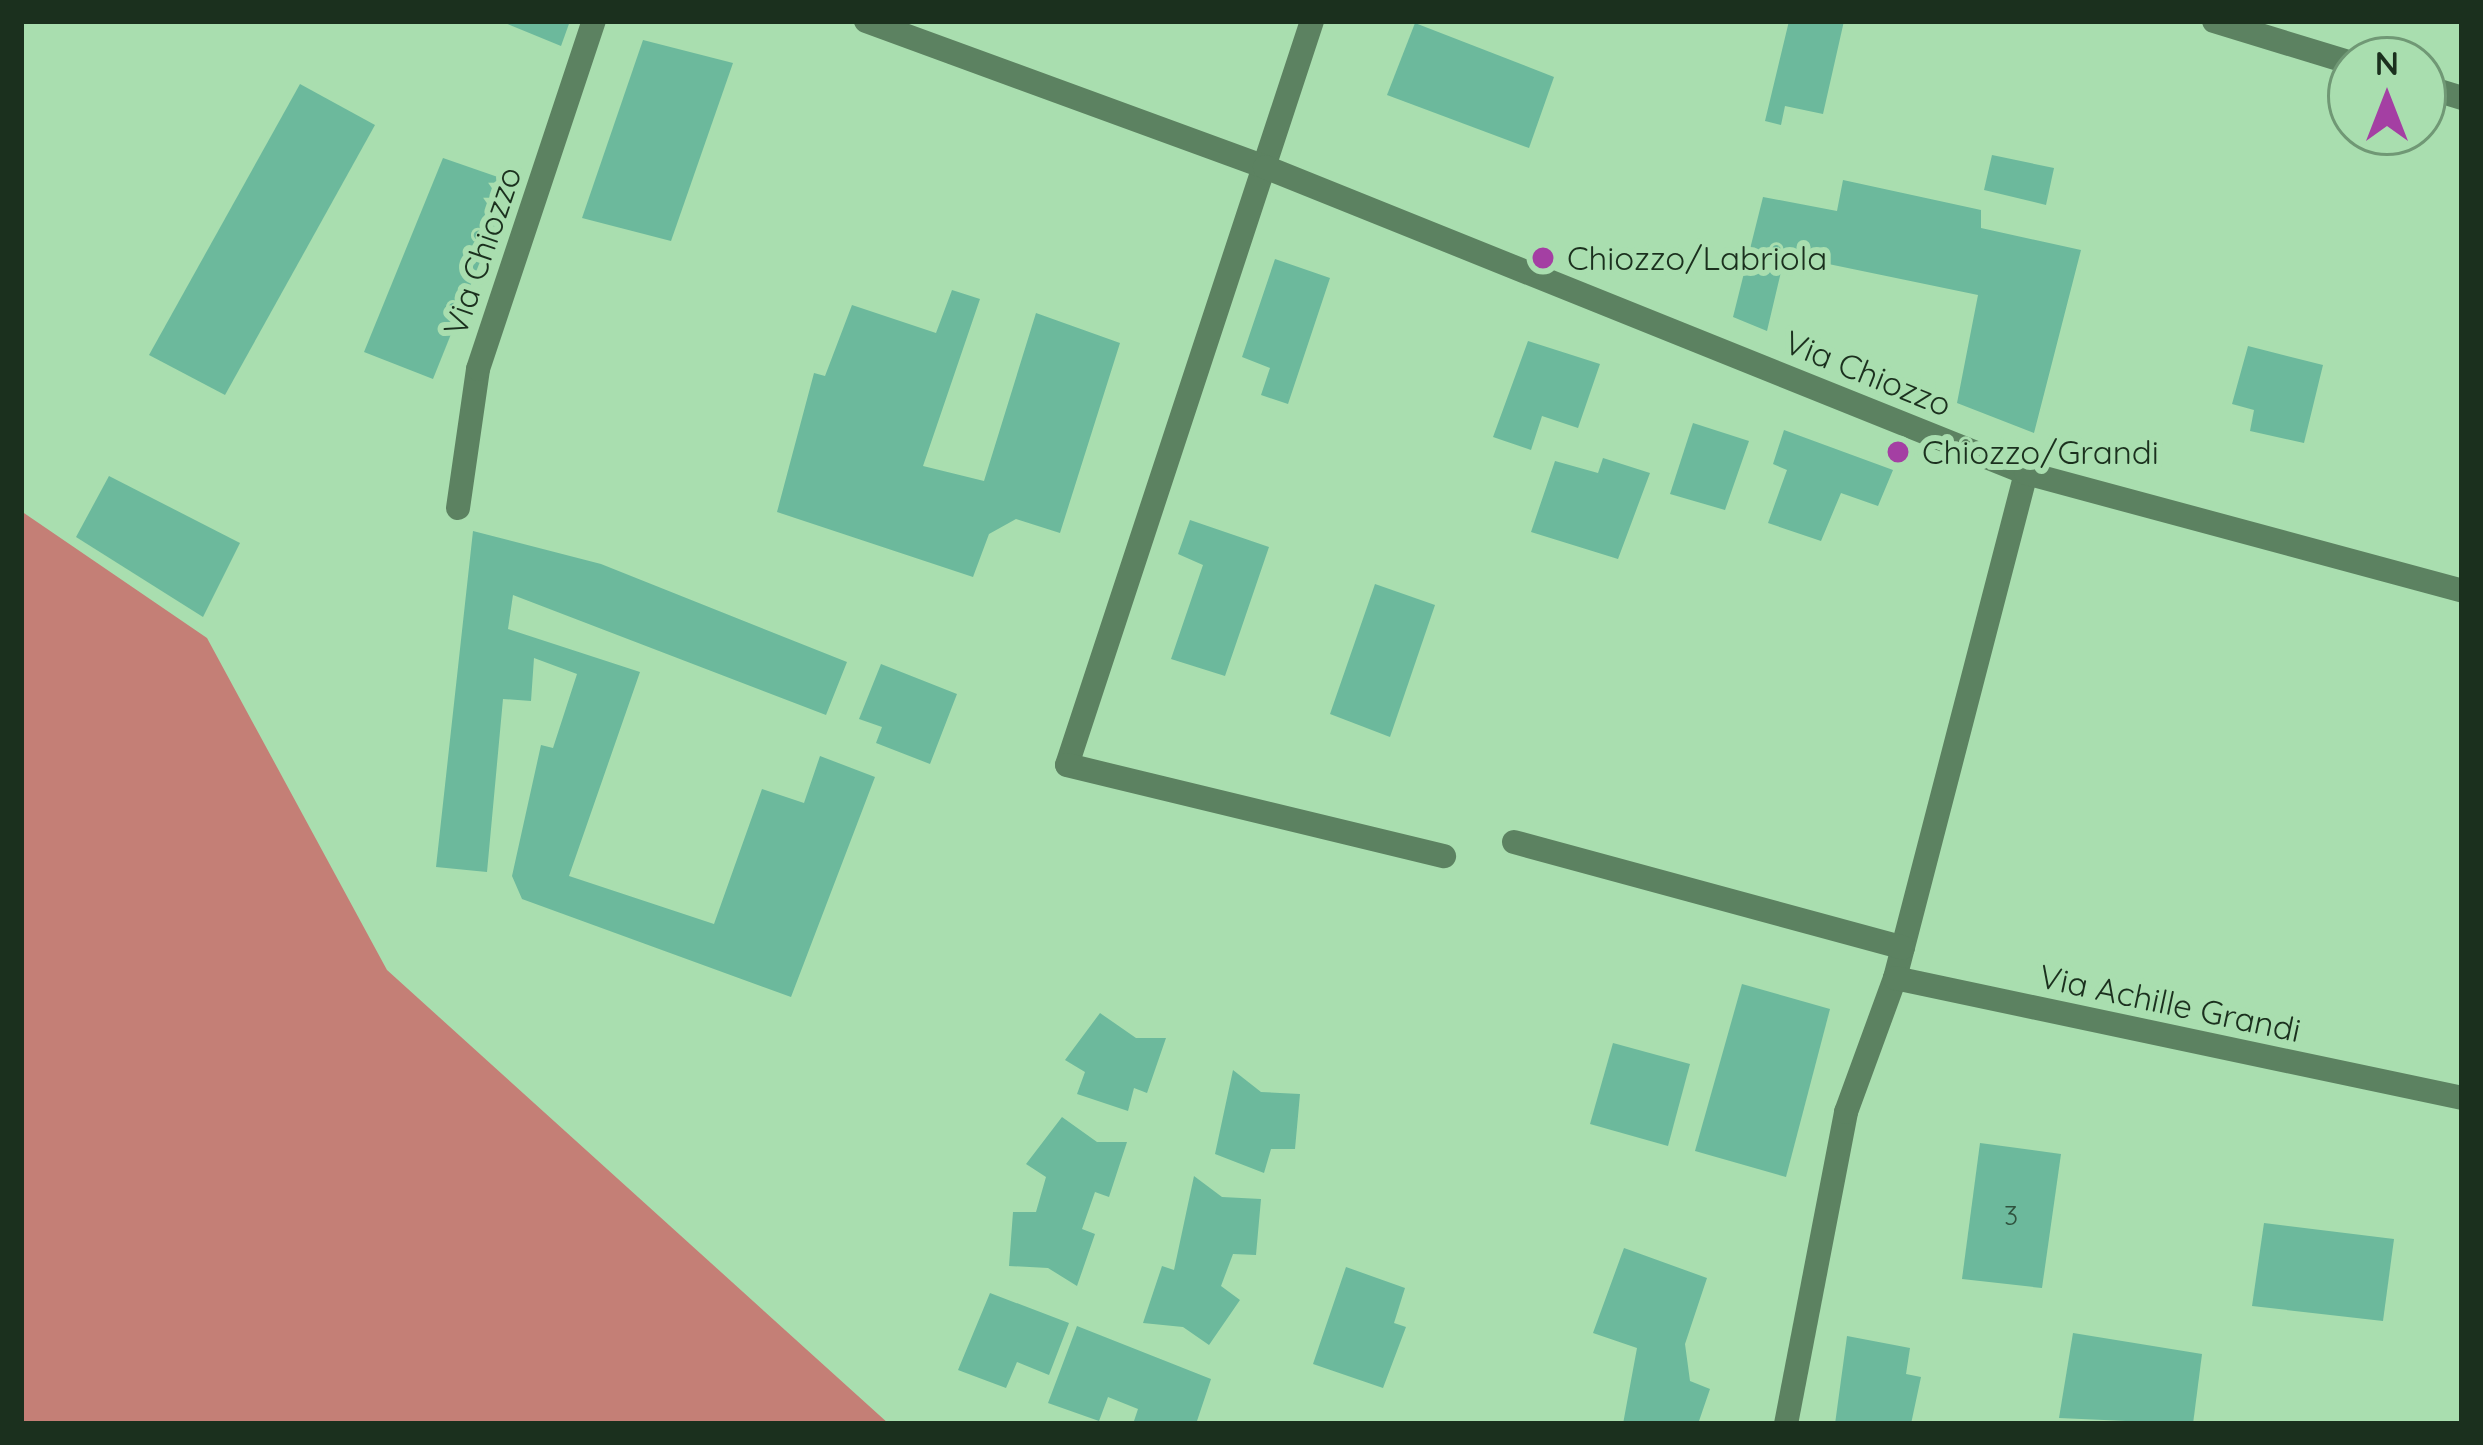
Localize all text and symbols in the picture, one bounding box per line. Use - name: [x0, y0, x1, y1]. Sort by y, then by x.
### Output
- north arrow: [2327, 36, 2447, 156]
- text: N: [2375, 42, 2399, 83]
- street label: Via Chiozzo: [435, 161, 529, 341]
- place label: Chiozzo/Labriola: [1567, 238, 1827, 278]
- marker: Chiozzo/Labriola: [1530, 245, 1556, 271]
- street label: Via Chiozzo: [1779, 322, 1957, 424]
- place label: Chiozzo/Grandi: [1922, 432, 2159, 472]
- marker: Chiozzo/Grandi: [1885, 439, 1911, 465]
- street label: Via Achille Grandi: [2036, 956, 2304, 1050]
- house number: 3: [2004, 1200, 2018, 1232]

